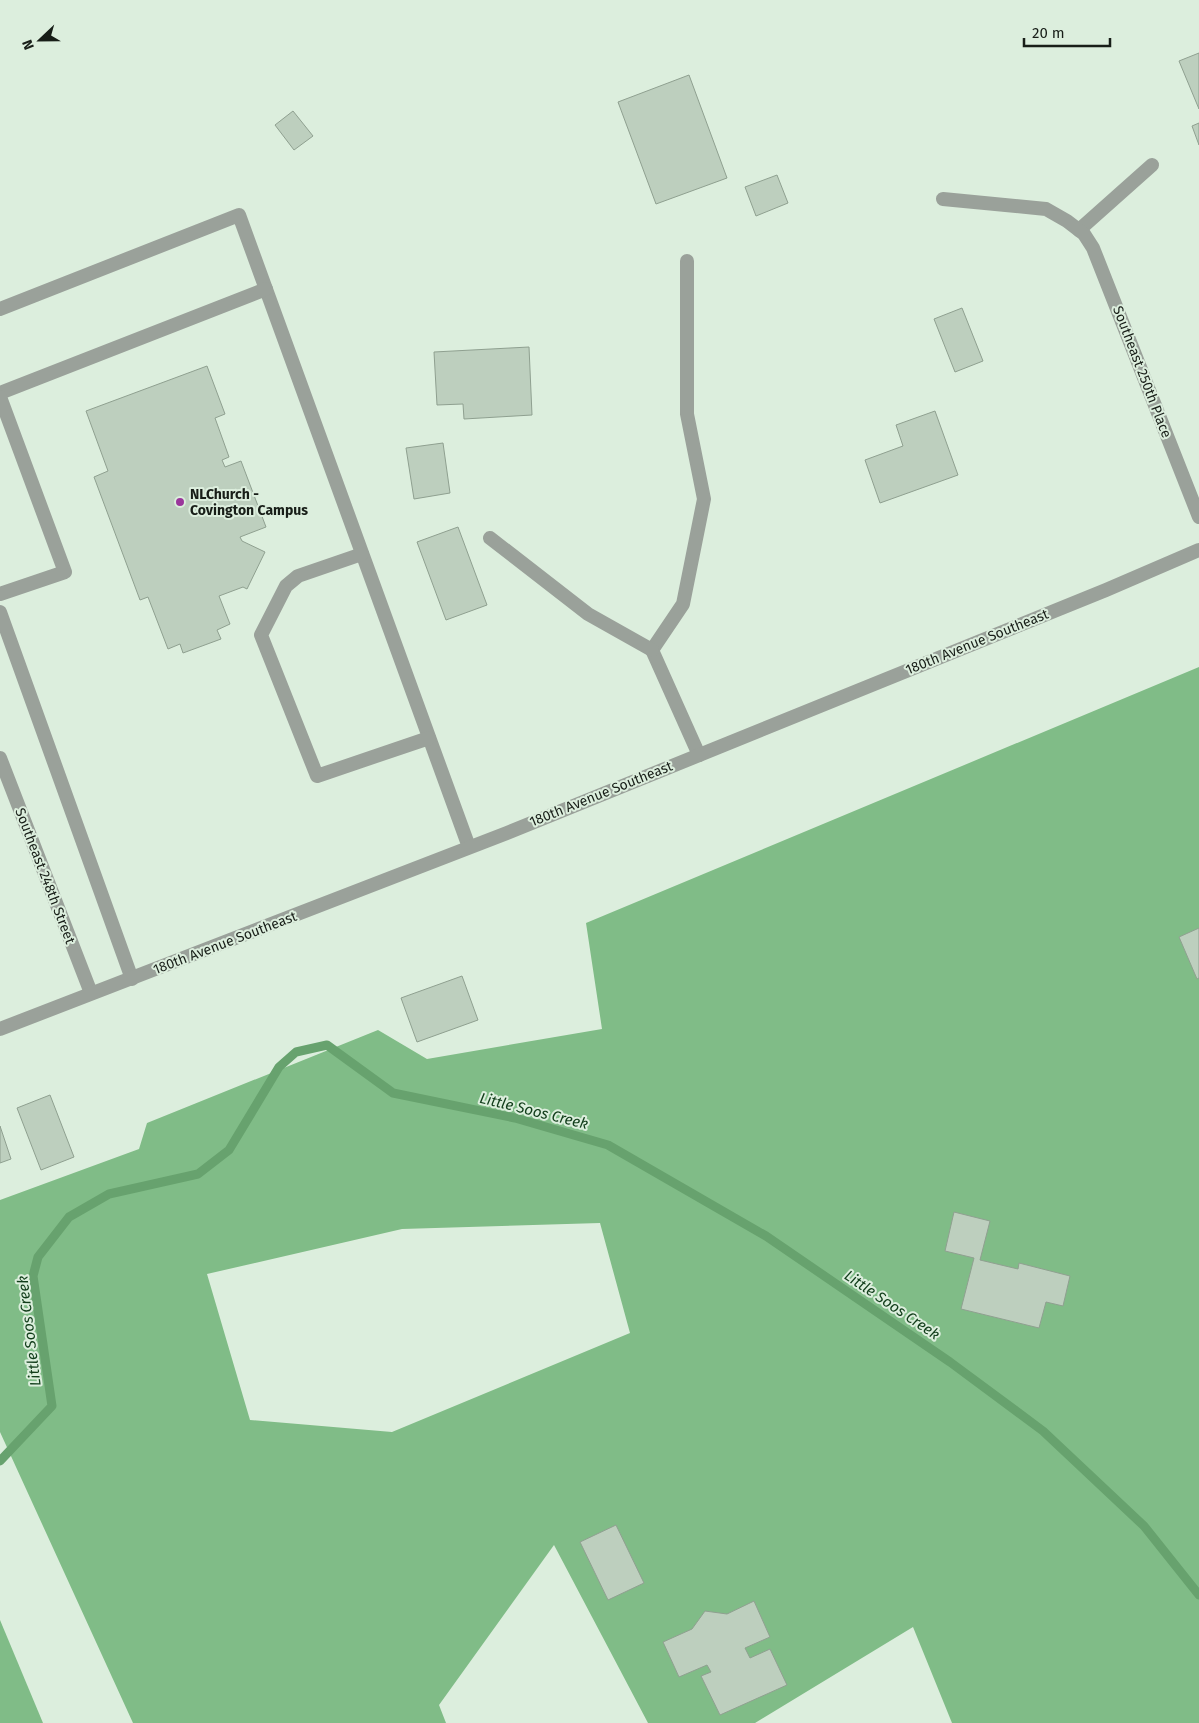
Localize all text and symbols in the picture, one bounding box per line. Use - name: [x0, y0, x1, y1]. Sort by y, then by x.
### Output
- north arrow: [15, 15, 65, 65]
- scale bar: [1024, 15, 1110, 47]
- text: 20 m: [1032, 24, 1065, 42]
- text: N: [19, 37, 38, 52]
- street label: Southeast 250th Place: [1109, 304, 1175, 440]
- place label: NLChurch - Covington Campus: [190, 486, 308, 519]
- marker: NLChurch - Covington Campus: [174, 496, 186, 508]
- street label: 180th Avenue Southeast: [903, 605, 1052, 678]
- street label: 180th Avenue Southeast: [527, 757, 676, 830]
- street label: Southeast 248th Street: [11, 806, 79, 947]
- street label: 180th Avenue Southeast: [151, 907, 300, 978]
- water label: Little Soos Creek: [478, 1089, 590, 1133]
- water label: Little Soos Creek: [841, 1266, 943, 1344]
- water label: Little Soos Creek: [13, 1275, 45, 1387]

